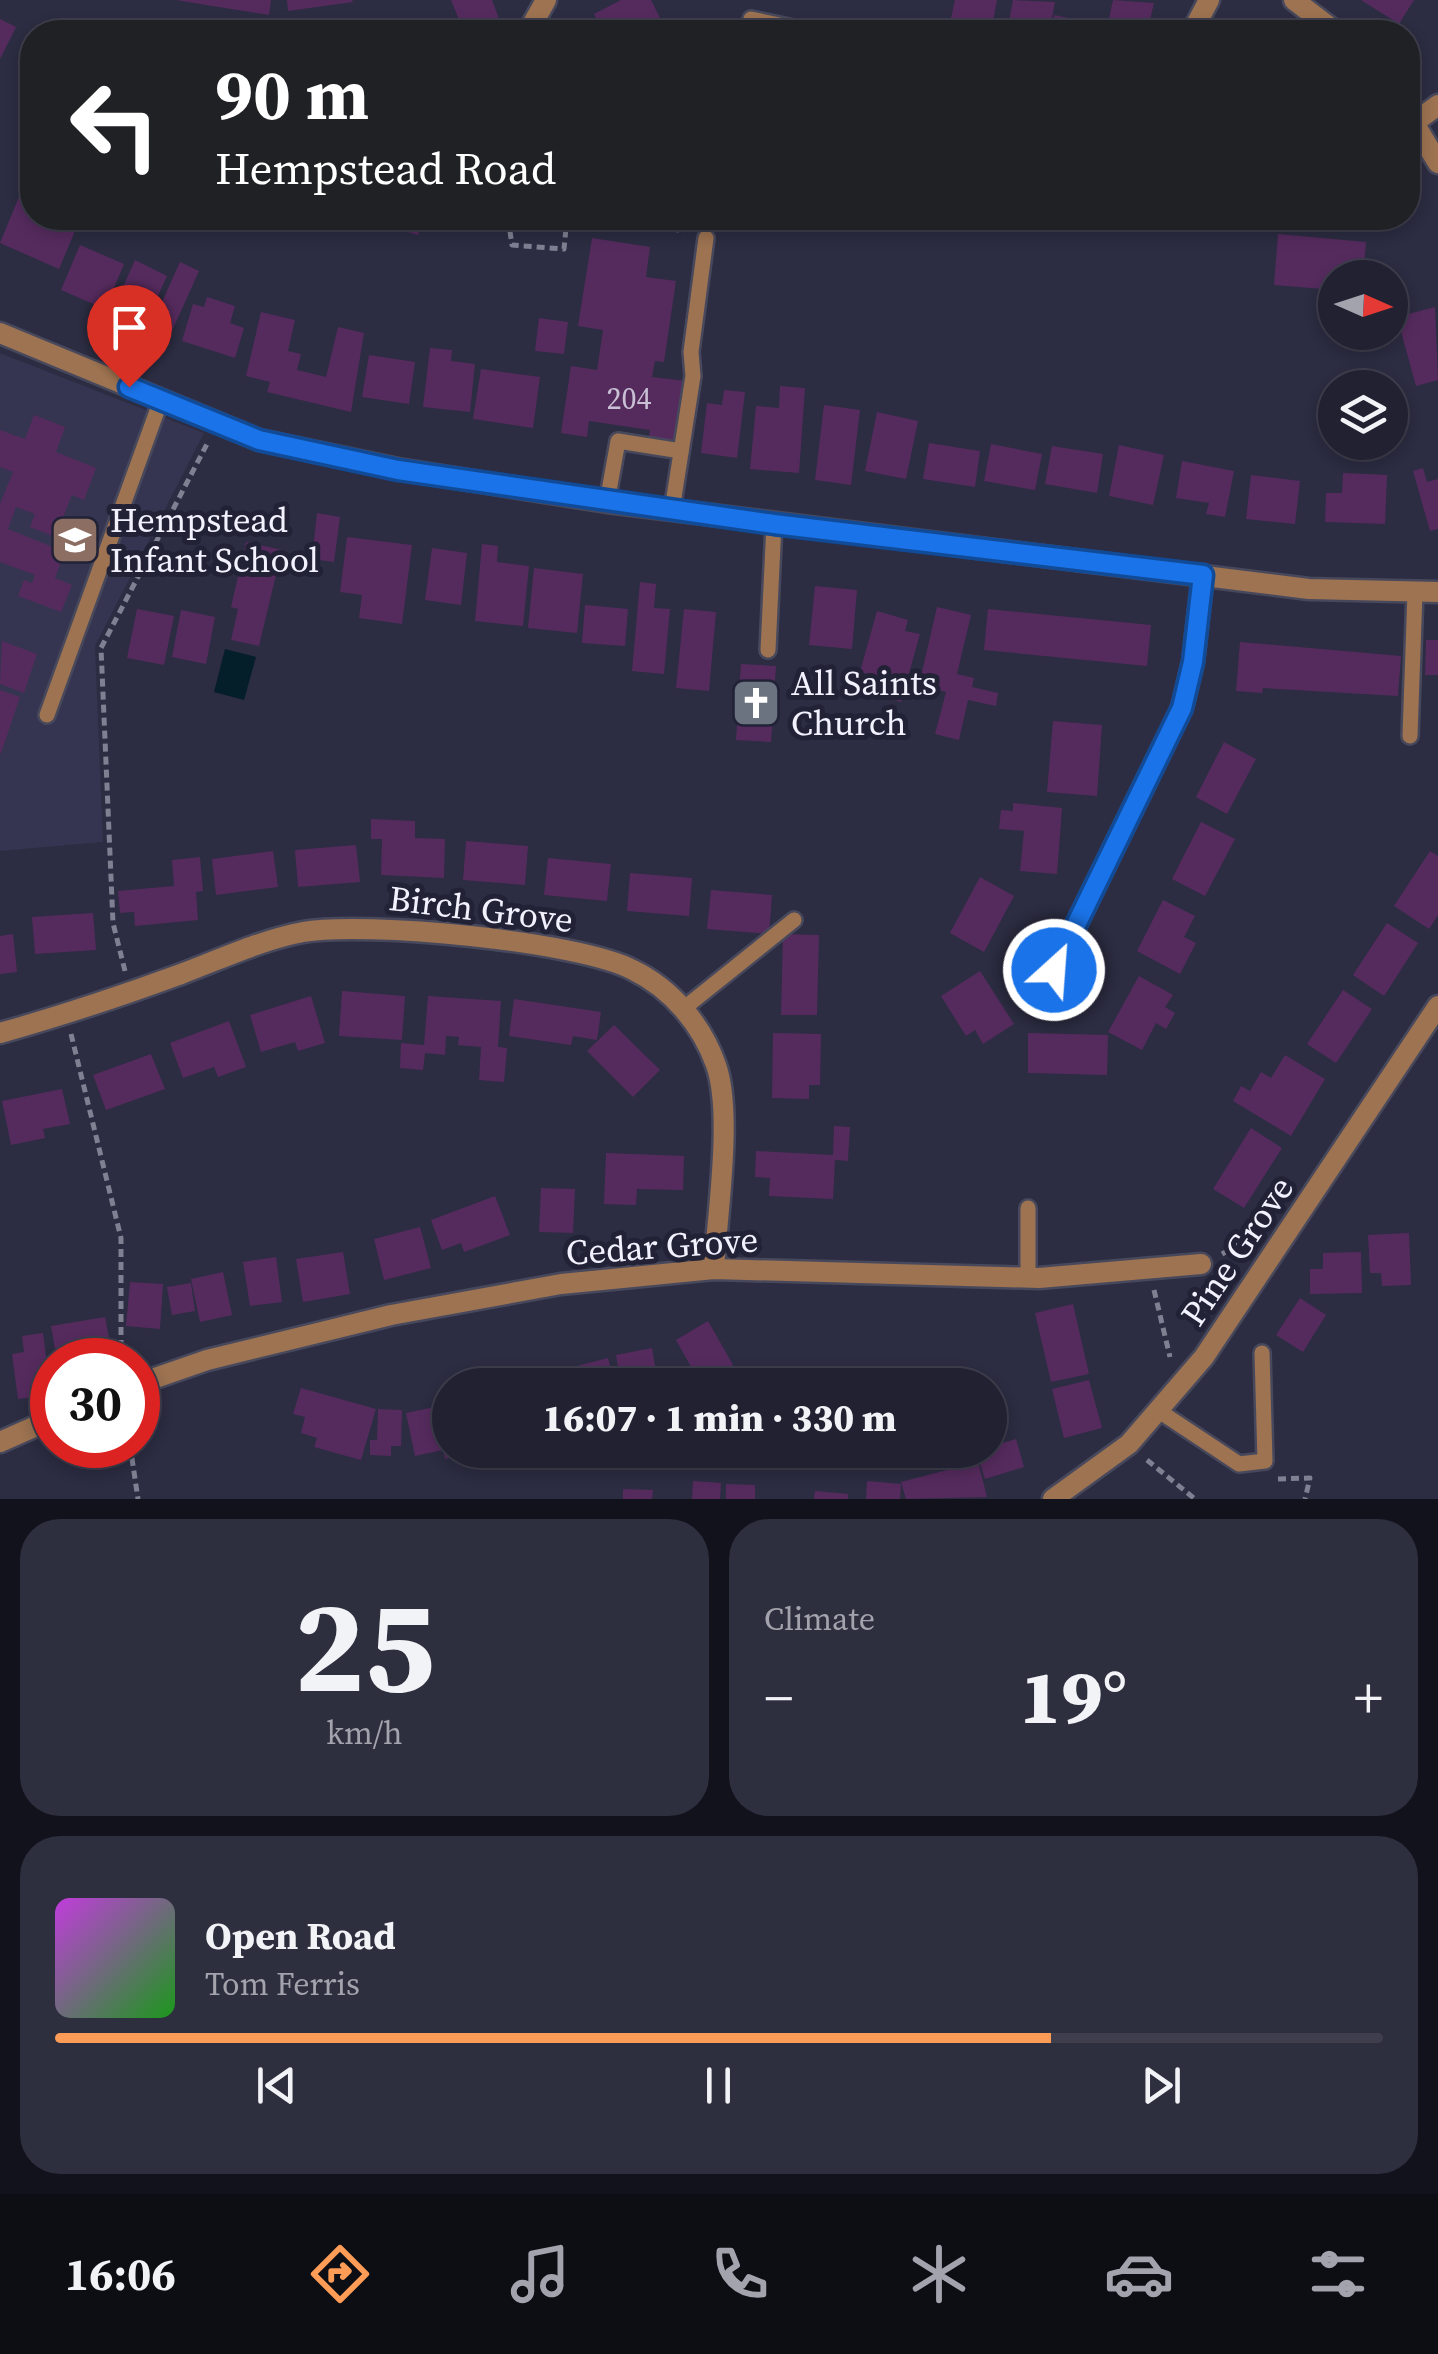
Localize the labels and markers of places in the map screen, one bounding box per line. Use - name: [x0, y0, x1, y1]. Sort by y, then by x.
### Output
- pin: [87, 285, 172, 388]
- place label: Hempstead Infant School: [110, 496, 319, 584]
- school or university icon: Hempstead Infant School: [49, 514, 101, 566]
- place label: All Saints Church: [791, 659, 937, 747]
- church icon: All Saints Church: [730, 677, 782, 729]

